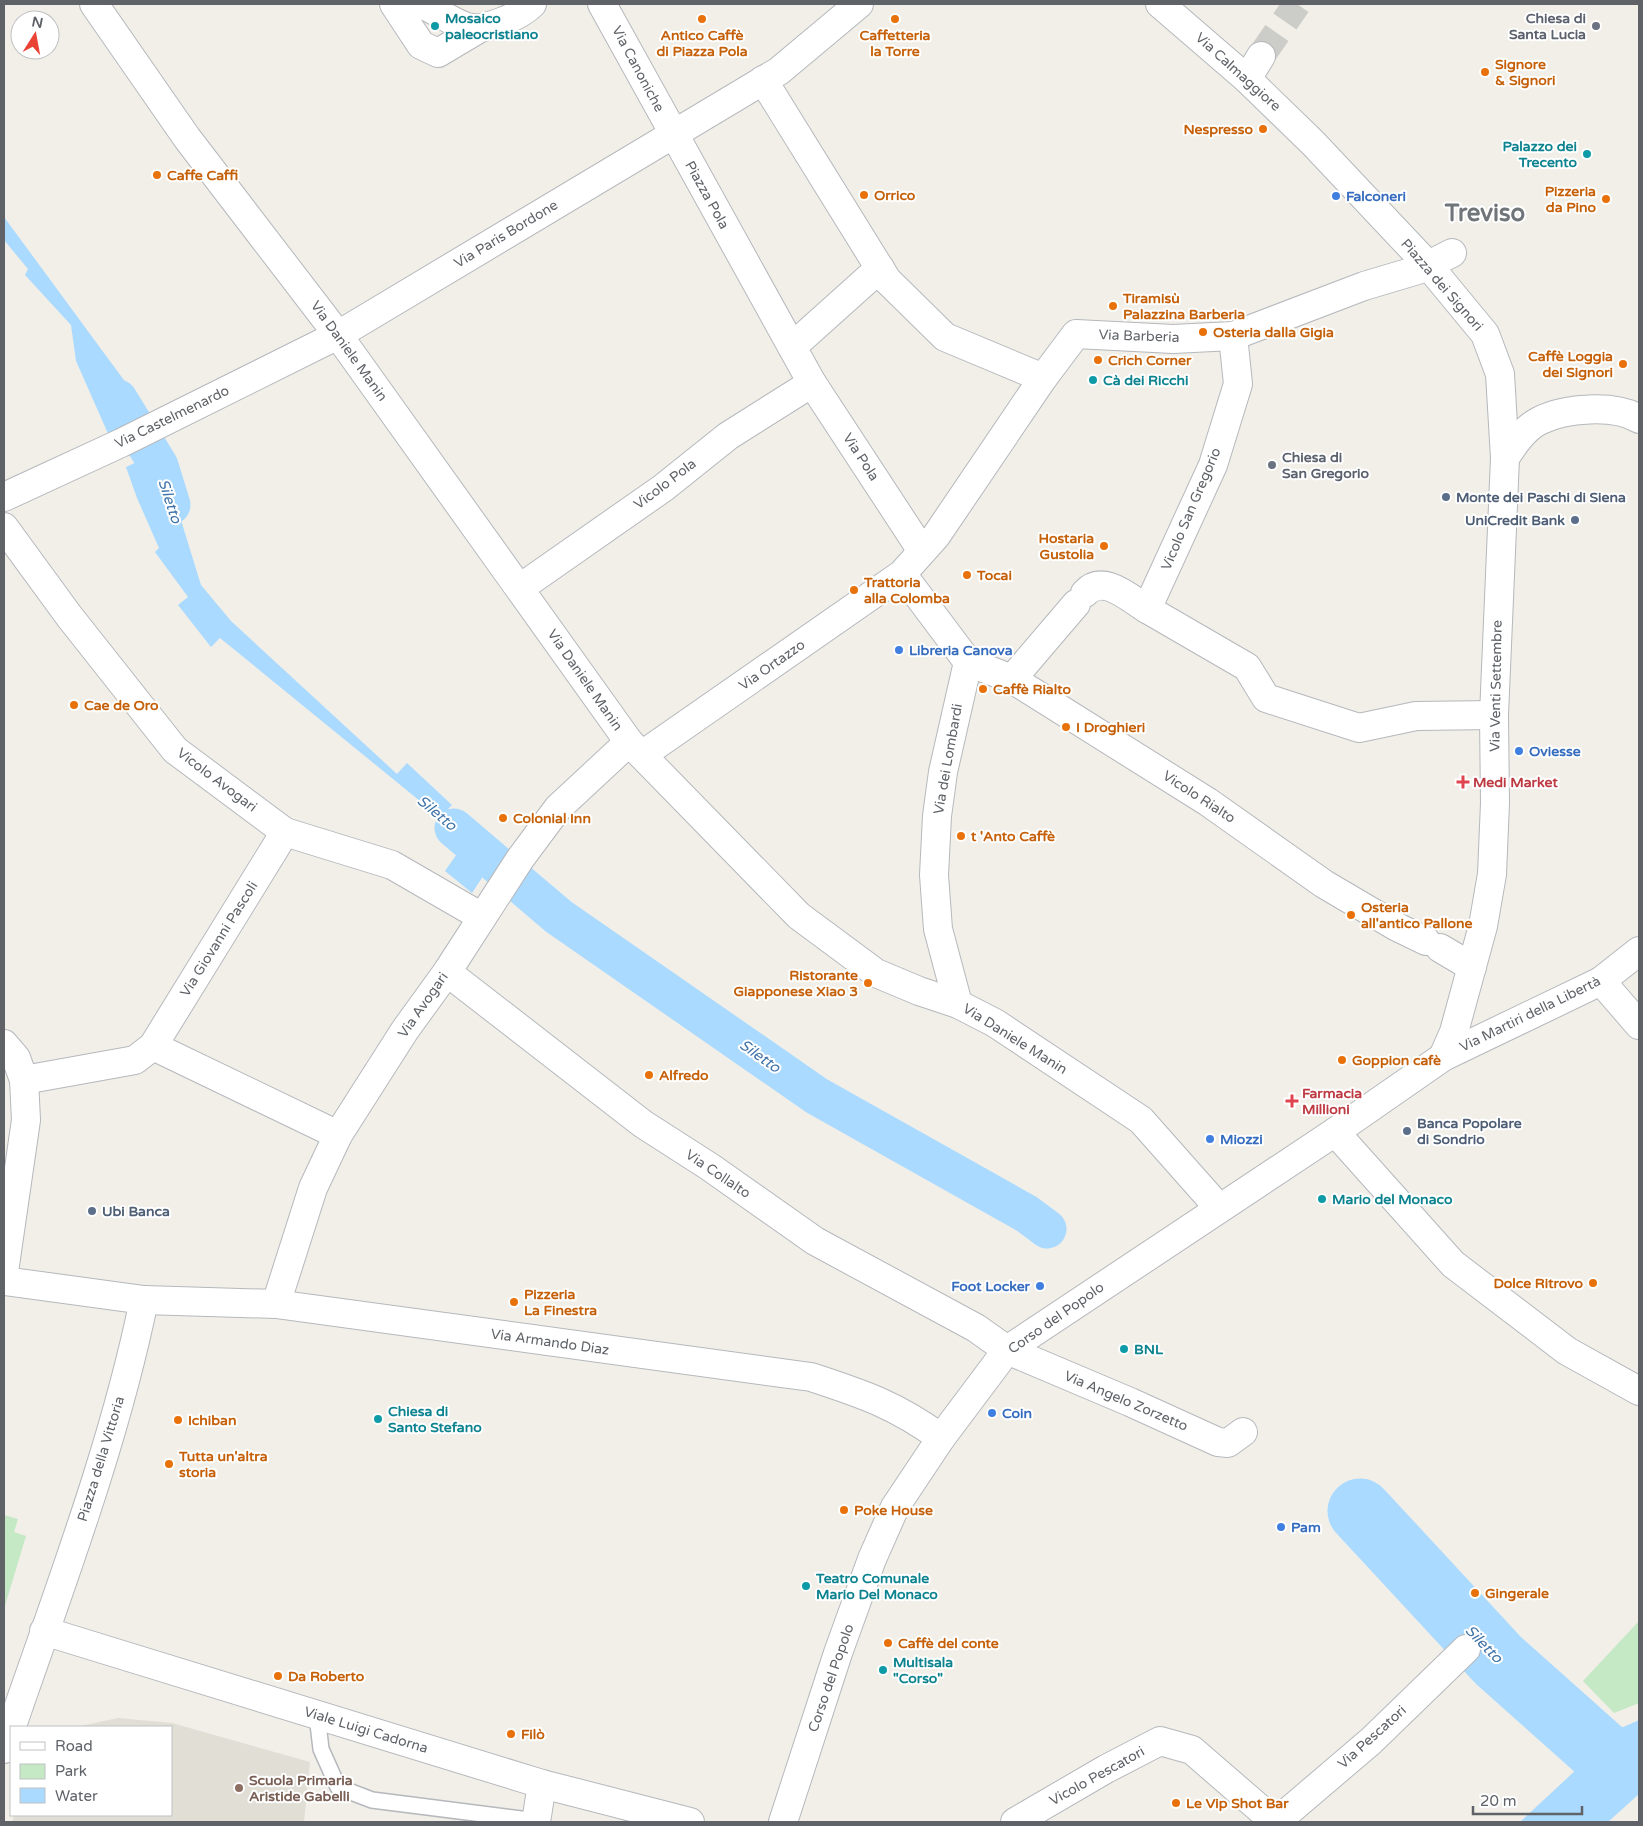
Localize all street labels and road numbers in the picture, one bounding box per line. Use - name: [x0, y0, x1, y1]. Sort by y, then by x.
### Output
- street label: Via Canoniche: [608, 23, 668, 115]
- street label: Via Calmaggiore: [1192, 29, 1284, 115]
- street label: Piazza Pola: [681, 158, 733, 232]
- street label: Via Paris Bordone: [451, 196, 561, 272]
- street label: Piazza dei Signori: [1397, 235, 1487, 335]
- street label: Via Daniele Manin: [307, 298, 391, 404]
- street label: Via Barberia: [1098, 326, 1180, 346]
- street label: Via Castelmenardo: [112, 382, 232, 452]
- street label: Via Pola: [839, 430, 883, 484]
- street label: Vicolo San Gregorio: [1157, 445, 1225, 573]
- street label: Vicolo Pola: [630, 455, 700, 513]
- street label: Via Venti Settembre: [1486, 620, 1506, 752]
- street label: Via Daniele Manin: [544, 626, 626, 734]
- street label: Via Ortazzo: [736, 636, 808, 694]
- street label: Via dei Lombardi: [930, 702, 966, 816]
- street label: Vicolo Avogari: [174, 744, 260, 816]
- street label: Vicolo Rialto: [1159, 767, 1239, 827]
- street label: Via Giovanni Pascoli: [177, 878, 261, 1000]
- street label: Via Avogari: [394, 969, 452, 1041]
- street label: Via Martiri della Libertà: [1457, 972, 1603, 1056]
- street label: Via Daniele Manin: [960, 1000, 1070, 1078]
- street label: Via Collalto: [682, 1146, 754, 1202]
- street label: Corso del Popolo: [1005, 1279, 1107, 1357]
- street label: Via Armando Diaz: [490, 1325, 610, 1359]
- street label: Via Angelo Zorzetto: [1062, 1367, 1190, 1435]
- street label: Piazza della Vittoria: [74, 1394, 128, 1524]
- street label: Corso del Popolo: [805, 1622, 857, 1734]
- street label: Via Pescatori: [1334, 1702, 1410, 1772]
- street label: Viale Luigi Cadorna: [302, 1703, 430, 1757]
- street label: Vicolo Pescatori: [1046, 1743, 1148, 1809]

